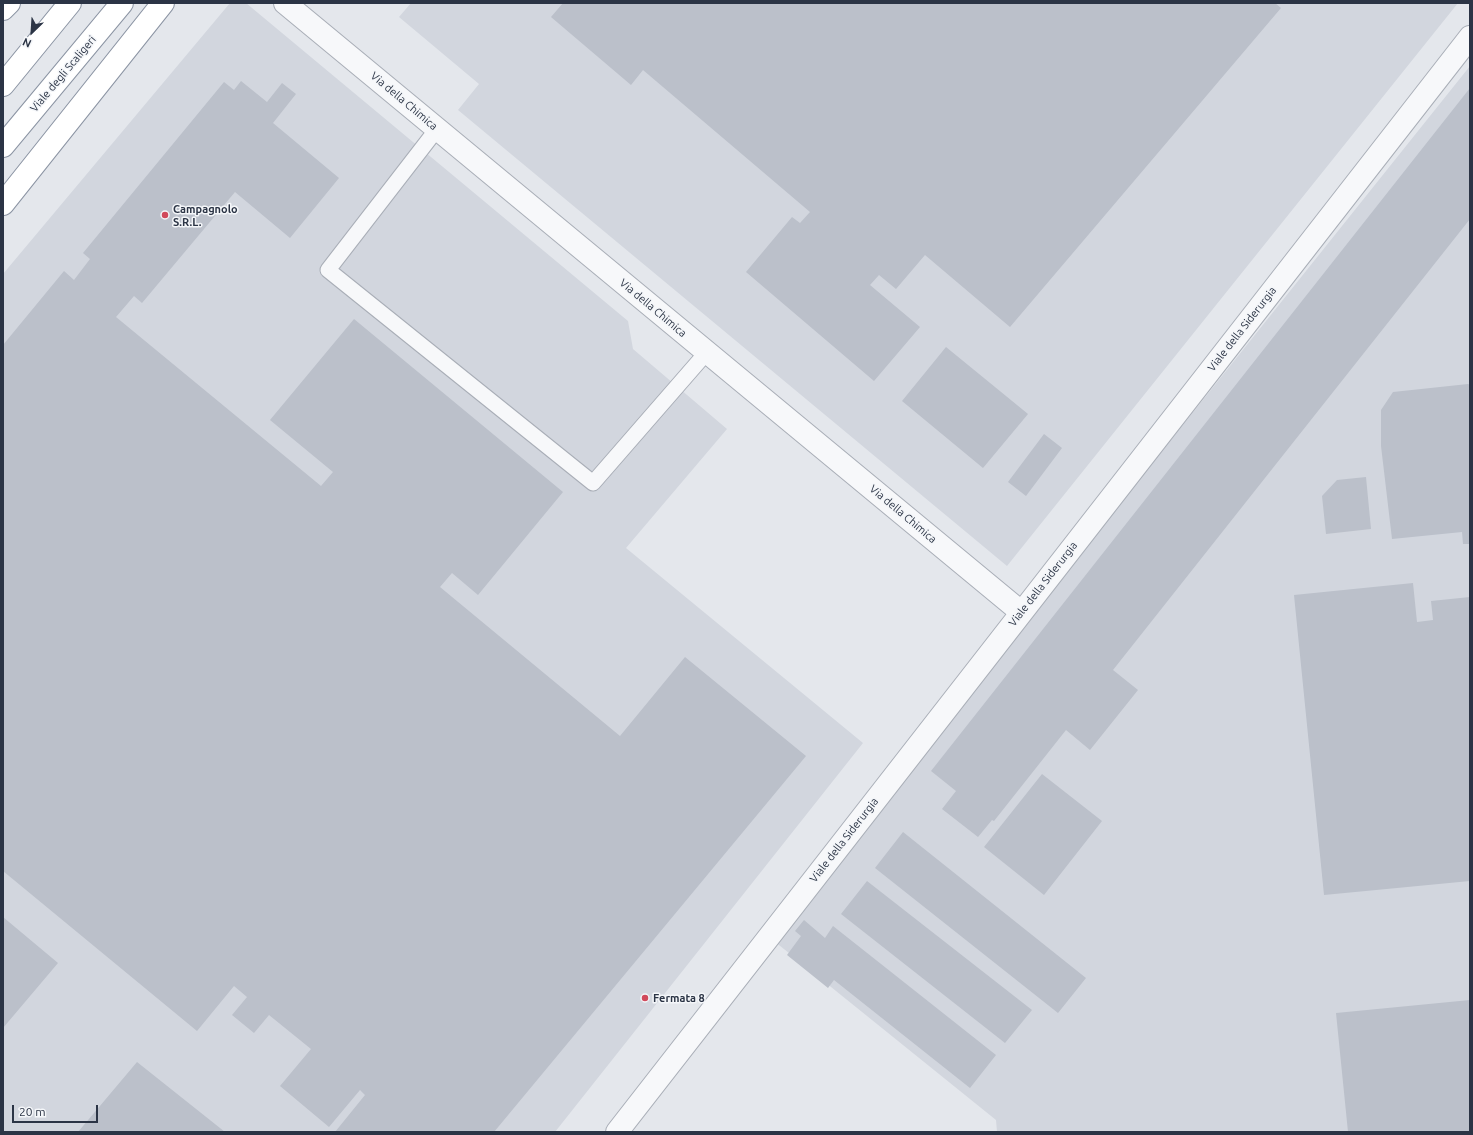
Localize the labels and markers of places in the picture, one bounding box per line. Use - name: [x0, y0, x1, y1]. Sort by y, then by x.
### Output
- place label: Campagnolo S.R.L.: [173, 202, 238, 228]
- marker: Campagnolo S.R.L.: [160, 210, 170, 220]
- place label: Fermata 8: [653, 991, 705, 1005]
- marker: Fermata 8: [640, 993, 650, 1003]

